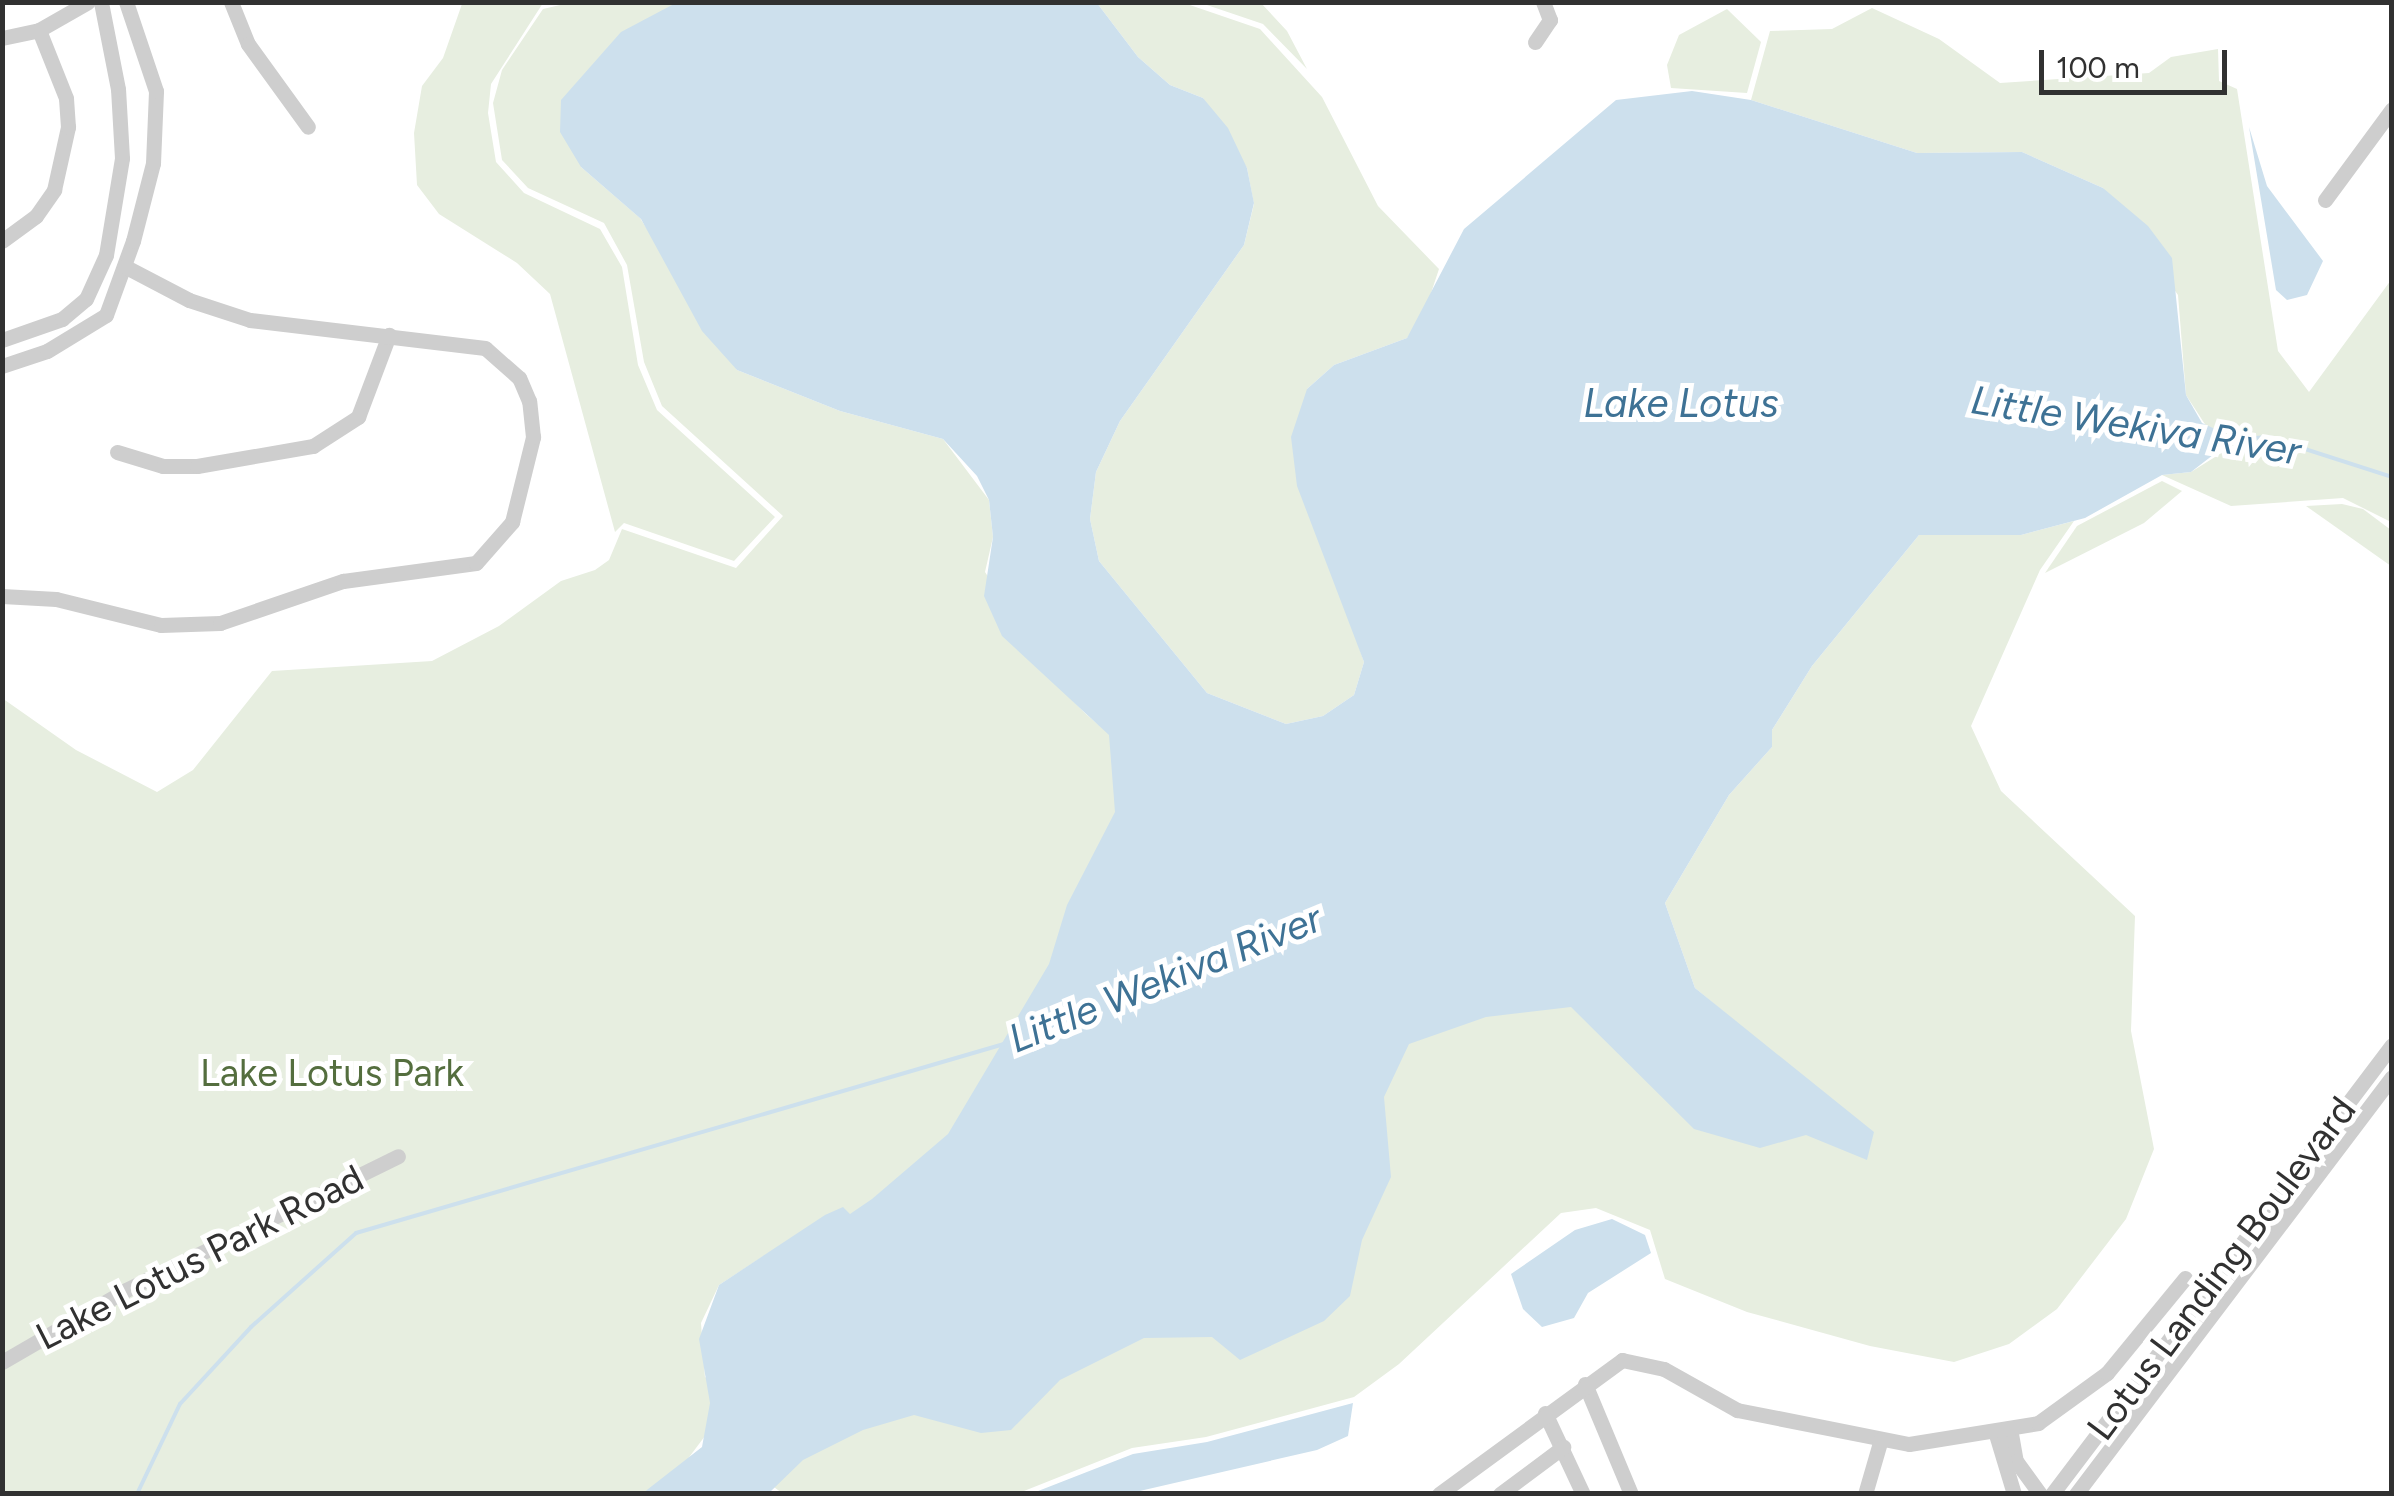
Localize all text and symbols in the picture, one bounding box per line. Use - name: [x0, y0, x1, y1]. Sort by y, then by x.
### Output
- scale bar: [2044, 30, 2232, 92]
- text: 100 m: [2056, 49, 2140, 86]
- water label: Little Wekiva River: [1968, 375, 2304, 475]
- water label: Lake Lotus: [1583, 379, 1779, 427]
- water label: Little Wekiva River: [1002, 893, 1328, 1063]
- park label: Lake Lotus Park: [200, 1051, 464, 1097]
- street label: Lotus Landing Boulevard: [2078, 1089, 2366, 1449]
- street label: Lake Lotus Park Road: [29, 1156, 371, 1360]

